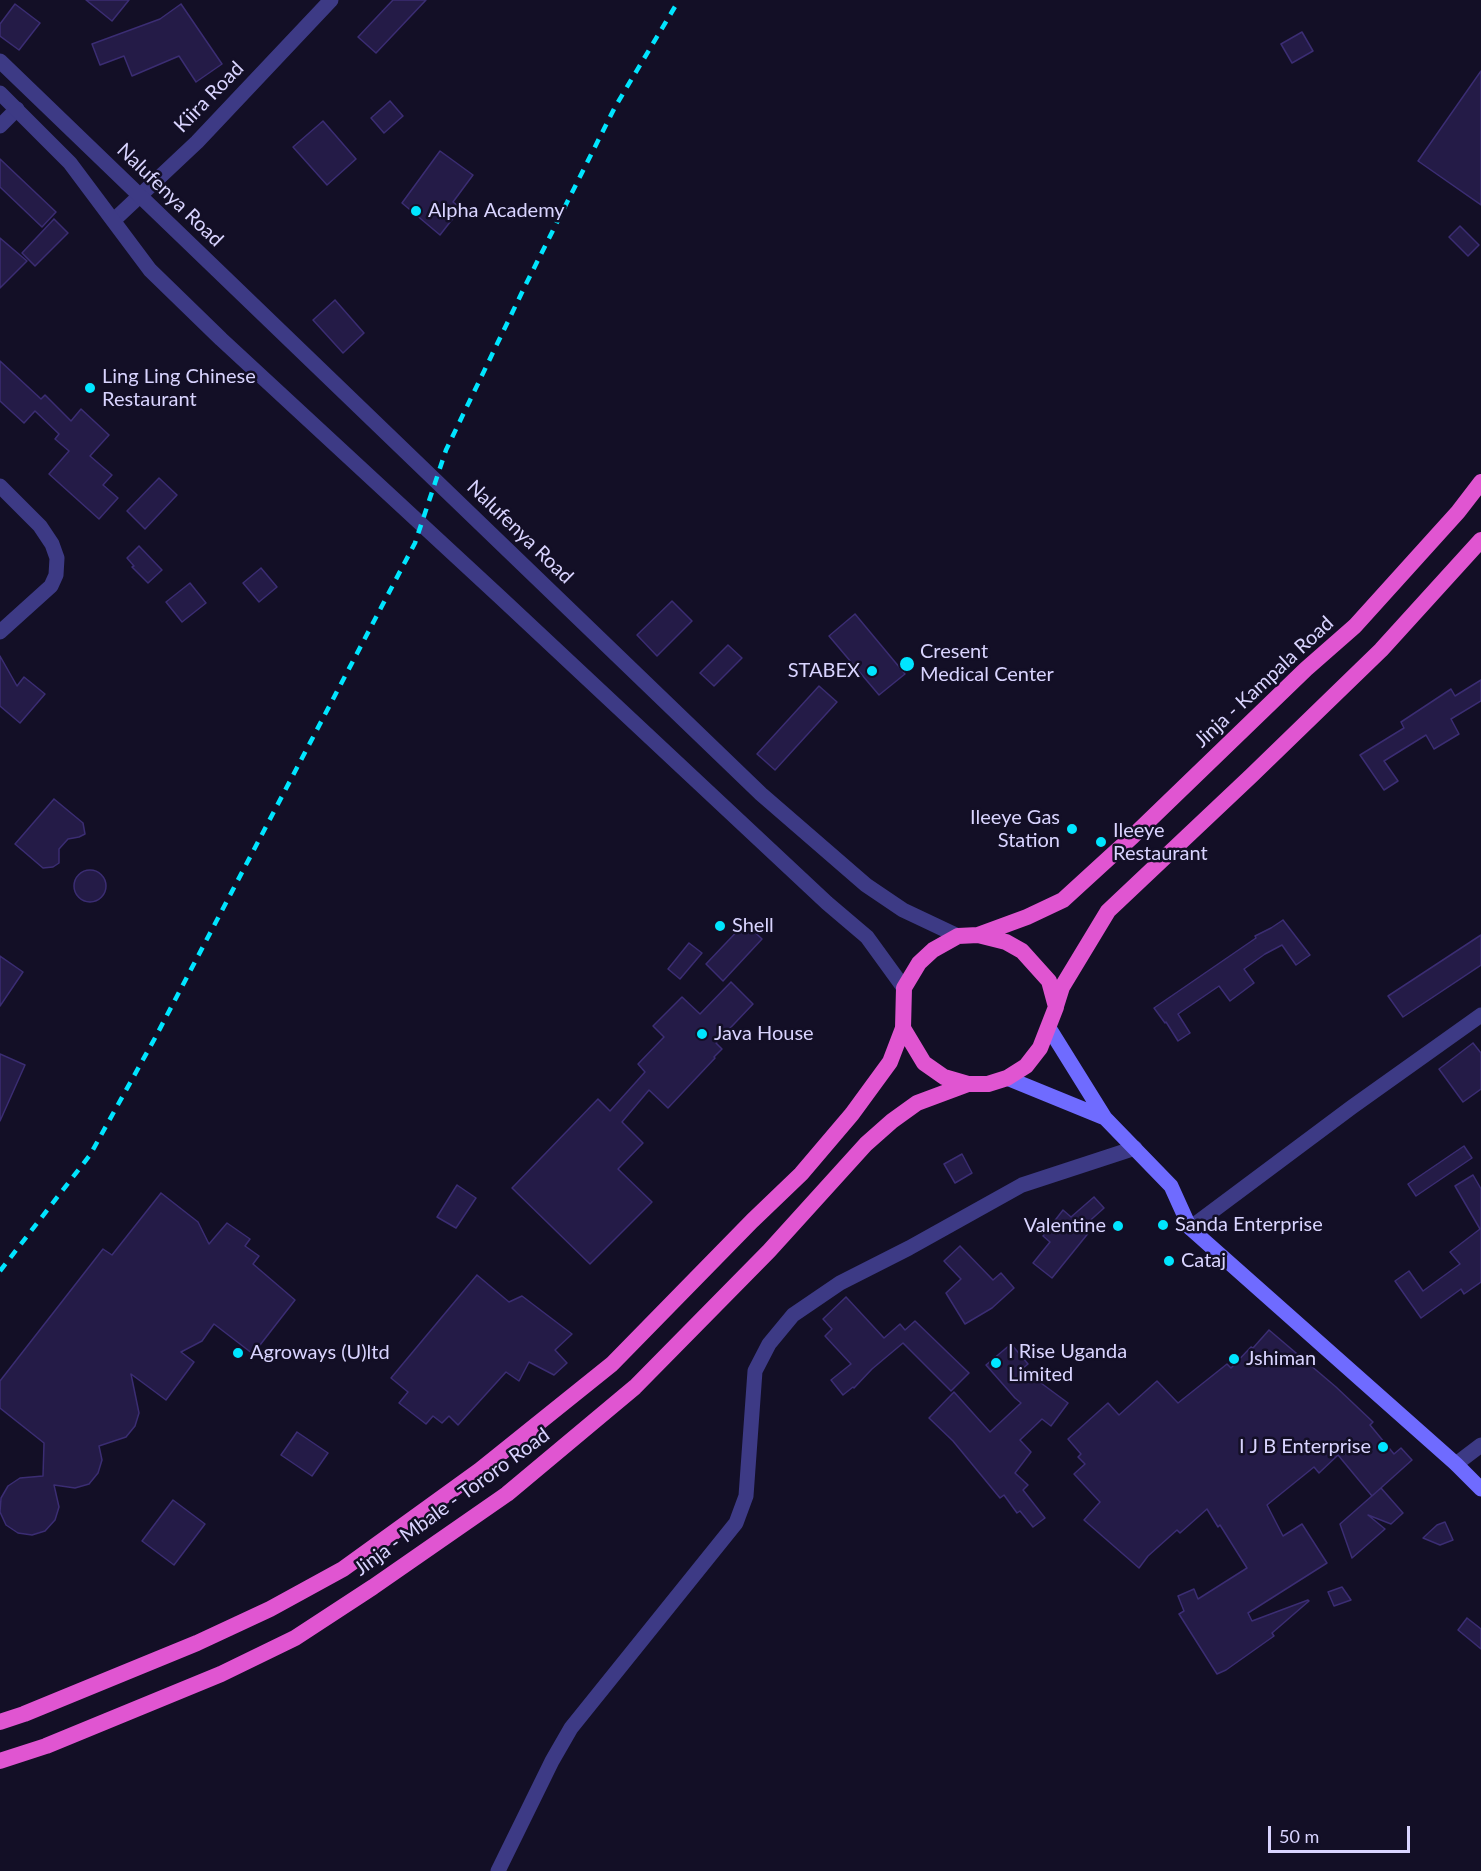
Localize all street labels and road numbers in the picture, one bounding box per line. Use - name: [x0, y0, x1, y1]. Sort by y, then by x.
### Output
- street label: Kiira Road: [169, 57, 249, 137]
- street label: Nalufenya Road: [112, 138, 228, 252]
- street label: Nalufenya Road: [462, 475, 578, 589]
- street label: Jinja - Kampala Road: [1189, 611, 1339, 753]
- street label: Jinja - Mbale - Tororo Road: [350, 1423, 554, 1581]

